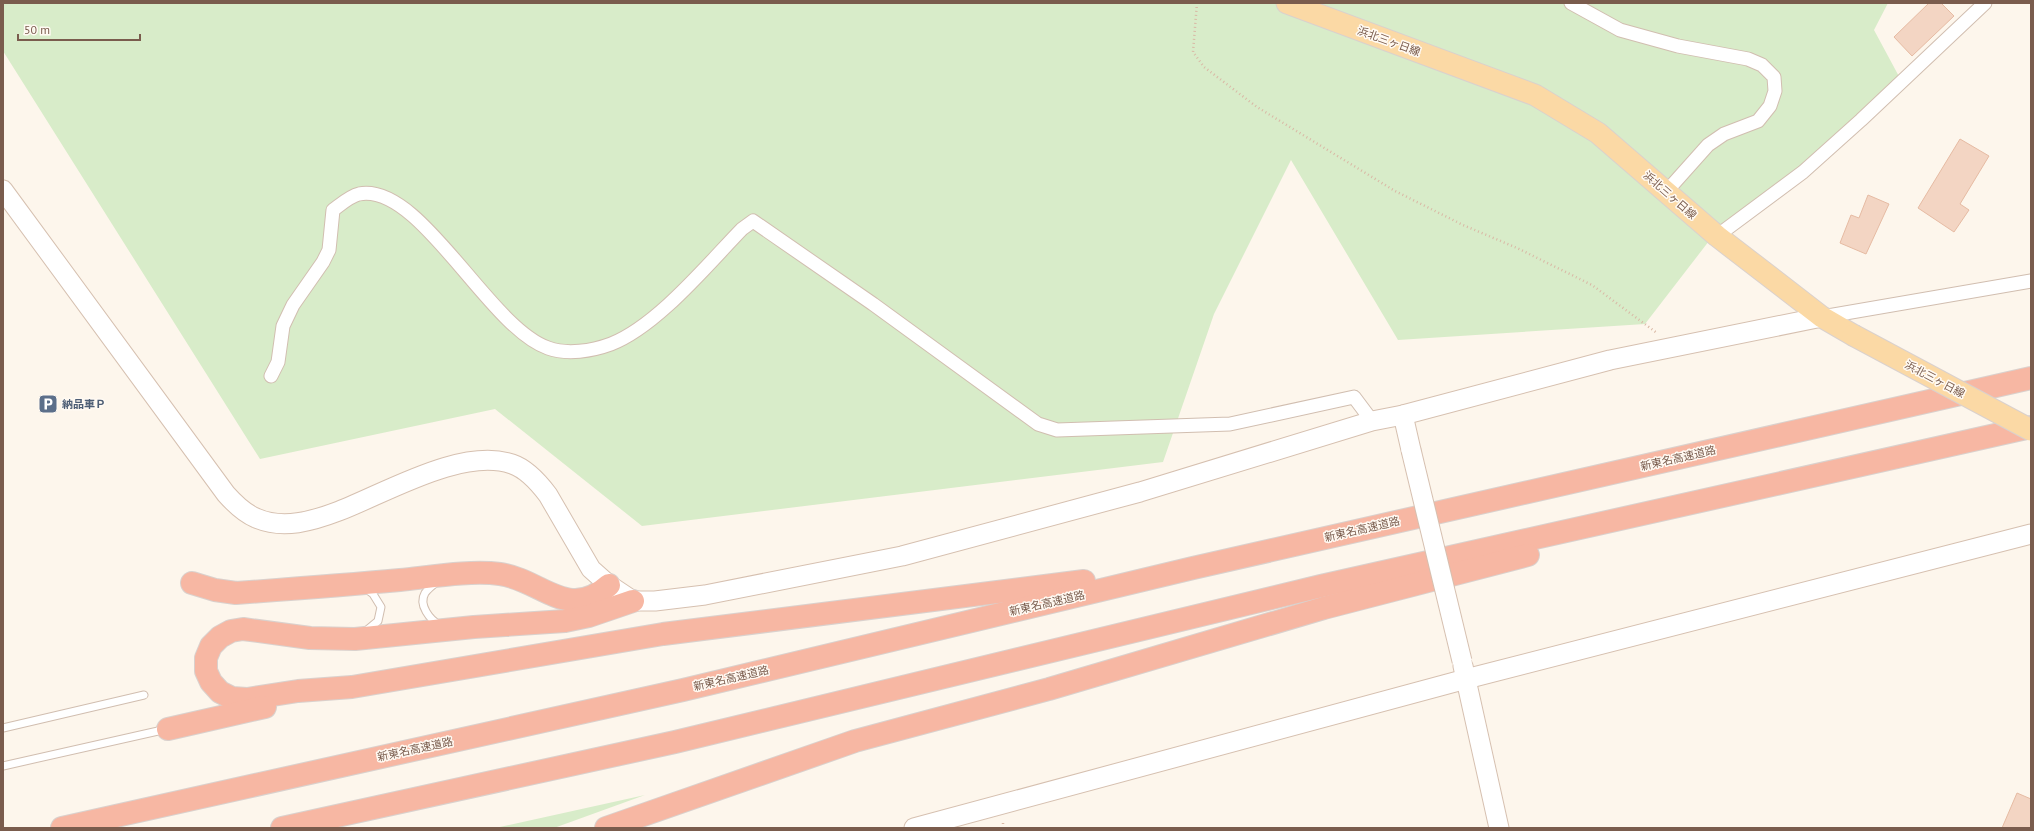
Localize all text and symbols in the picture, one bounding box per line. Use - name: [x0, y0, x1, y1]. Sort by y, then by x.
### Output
- scale bar: [18, 16, 140, 42]
- text: 50 m: [24, 22, 50, 37]
- street label: 浜北三ヶ日線: [1356, 23, 1422, 59]
- street label: 浜北三ヶ日線: [1641, 168, 1699, 222]
- street label: 浜北三ヶ日線: [1903, 357, 1967, 401]
- parking icon: 納品車Ｐ: [37, 393, 59, 415]
- place label: 納品車Ｐ: [62, 397, 106, 411]
- street label: 新東名高速道路: [1639, 443, 1717, 473]
- street label: 新東名高速道路: [1323, 514, 1401, 544]
- street label: 新東名高速道路: [1008, 588, 1086, 618]
- street label: 新東名高速道路: [692, 663, 770, 693]
- street label: 新東名高速道路: [376, 734, 454, 764]

